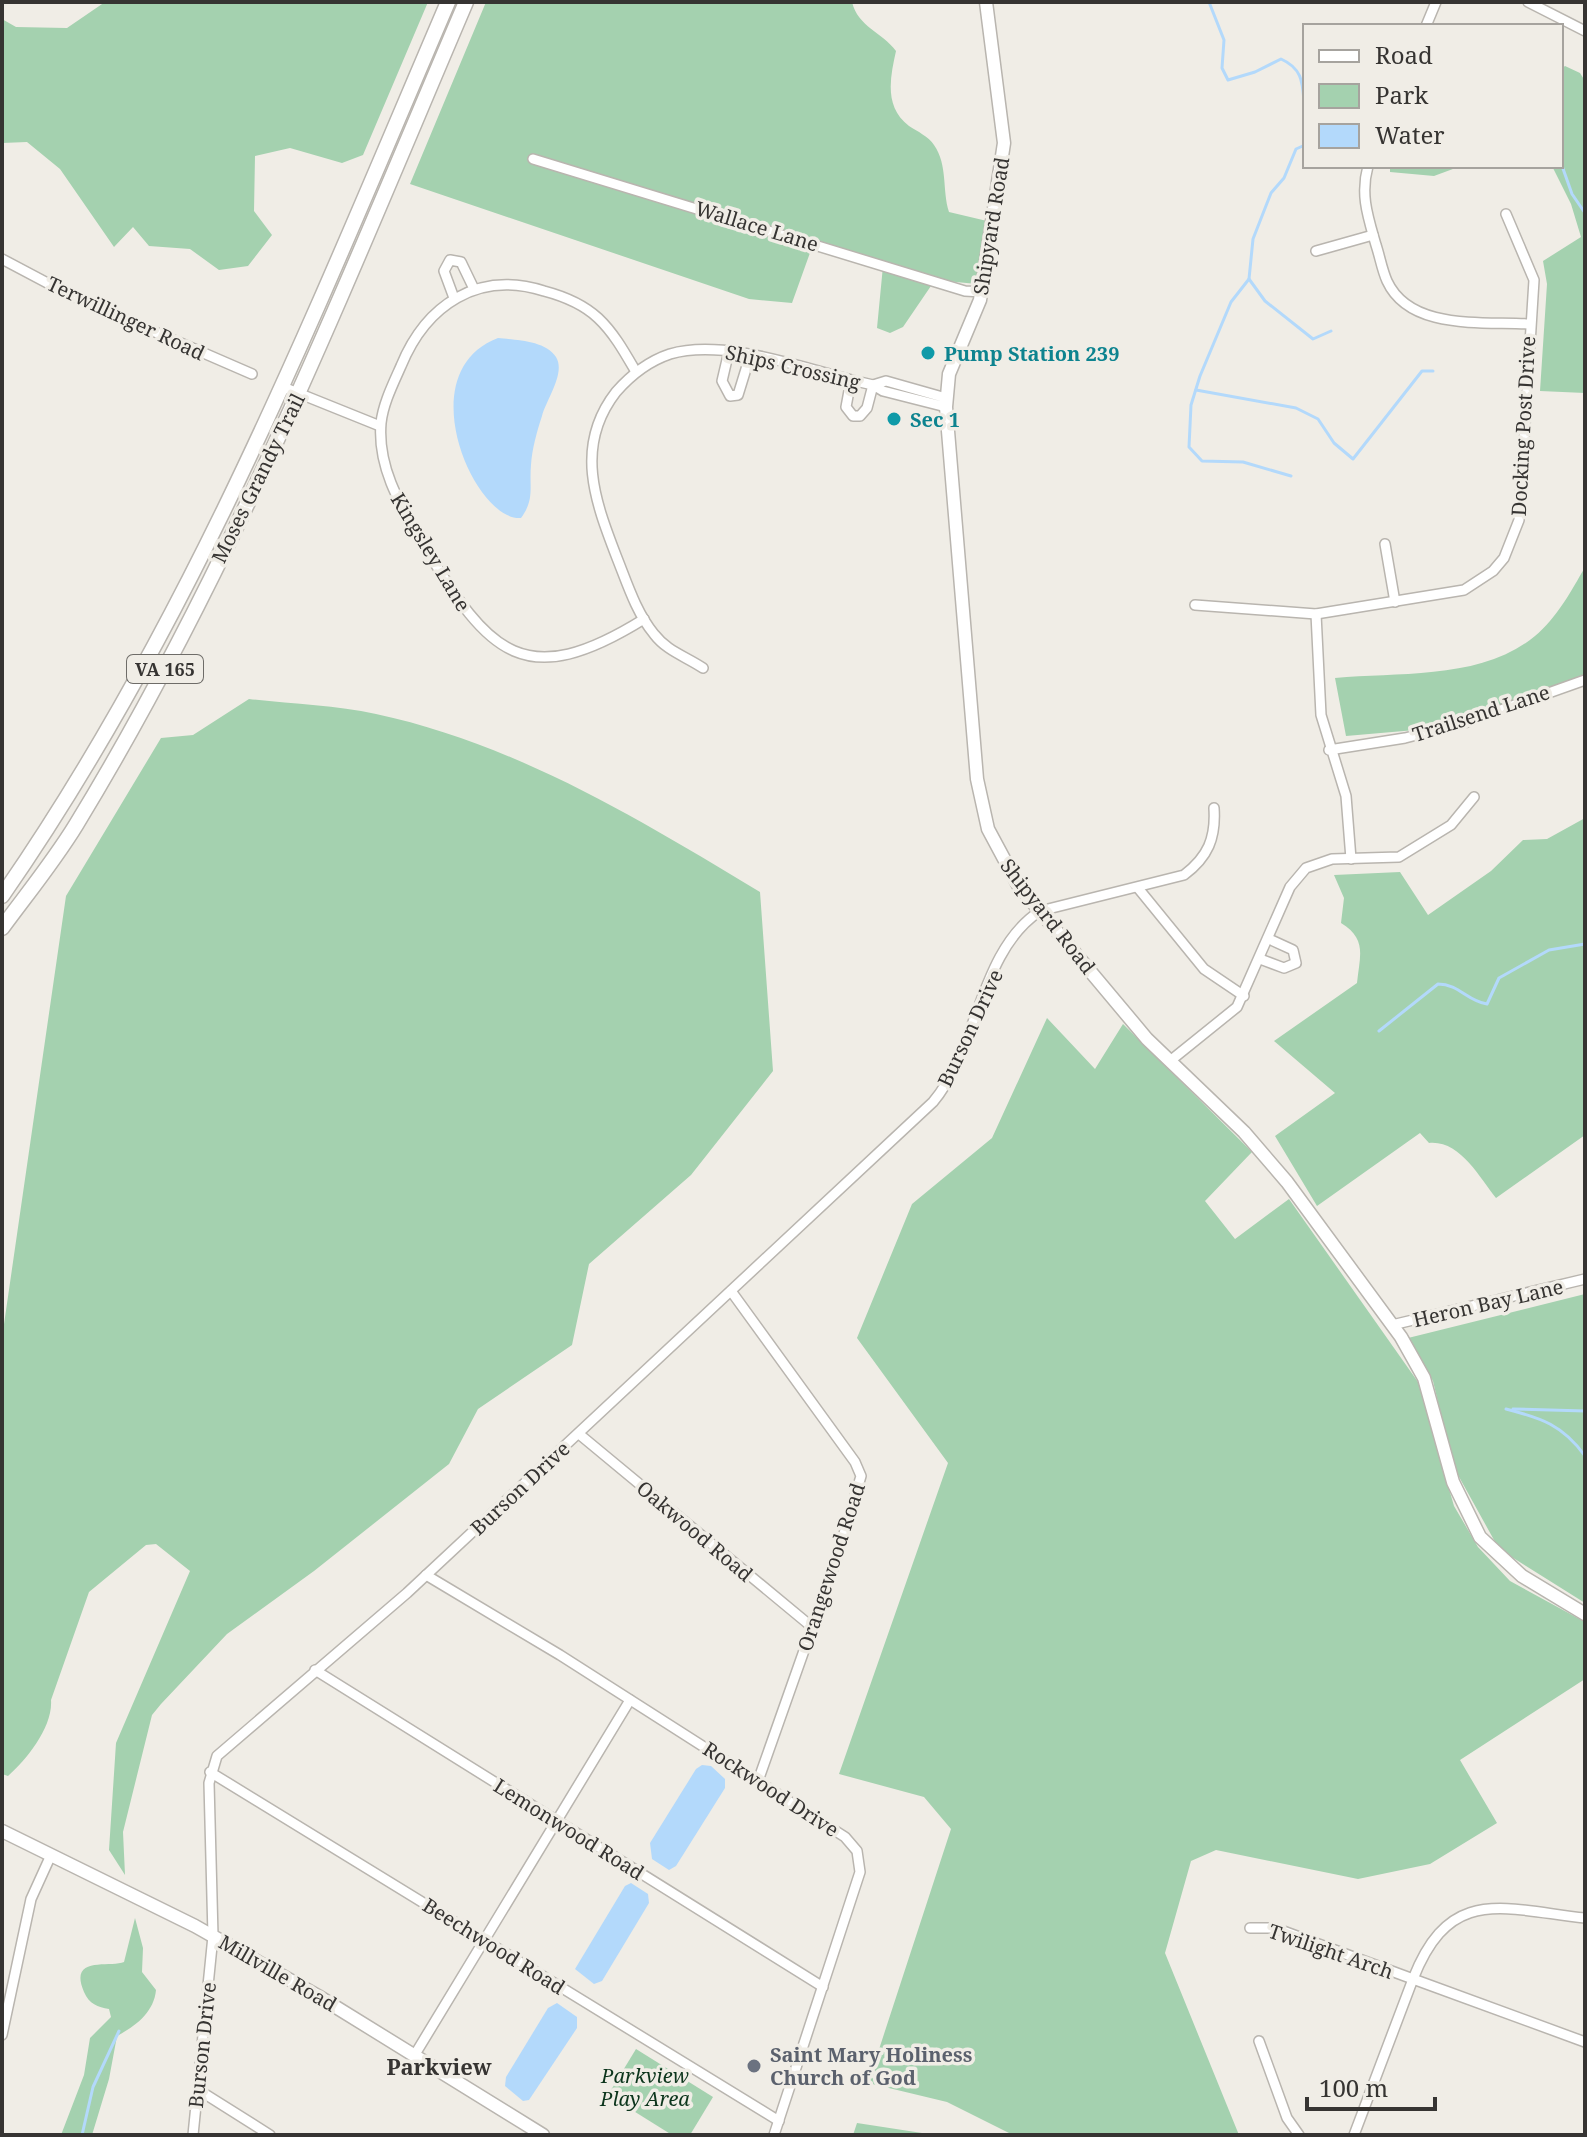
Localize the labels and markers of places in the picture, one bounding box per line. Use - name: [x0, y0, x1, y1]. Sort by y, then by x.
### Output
- place label: Pump Station 239: [944, 340, 1119, 367]
- marker: Pump Station 239: [919, 344, 937, 362]
- place label: Sec 1: [910, 406, 960, 433]
- marker: Sec 1: [885, 410, 903, 428]
- place label: Saint Mary Holiness Church of God: [770, 2041, 972, 2091]
- marker: Saint Mary Holiness Church of God: [745, 2057, 763, 2075]

